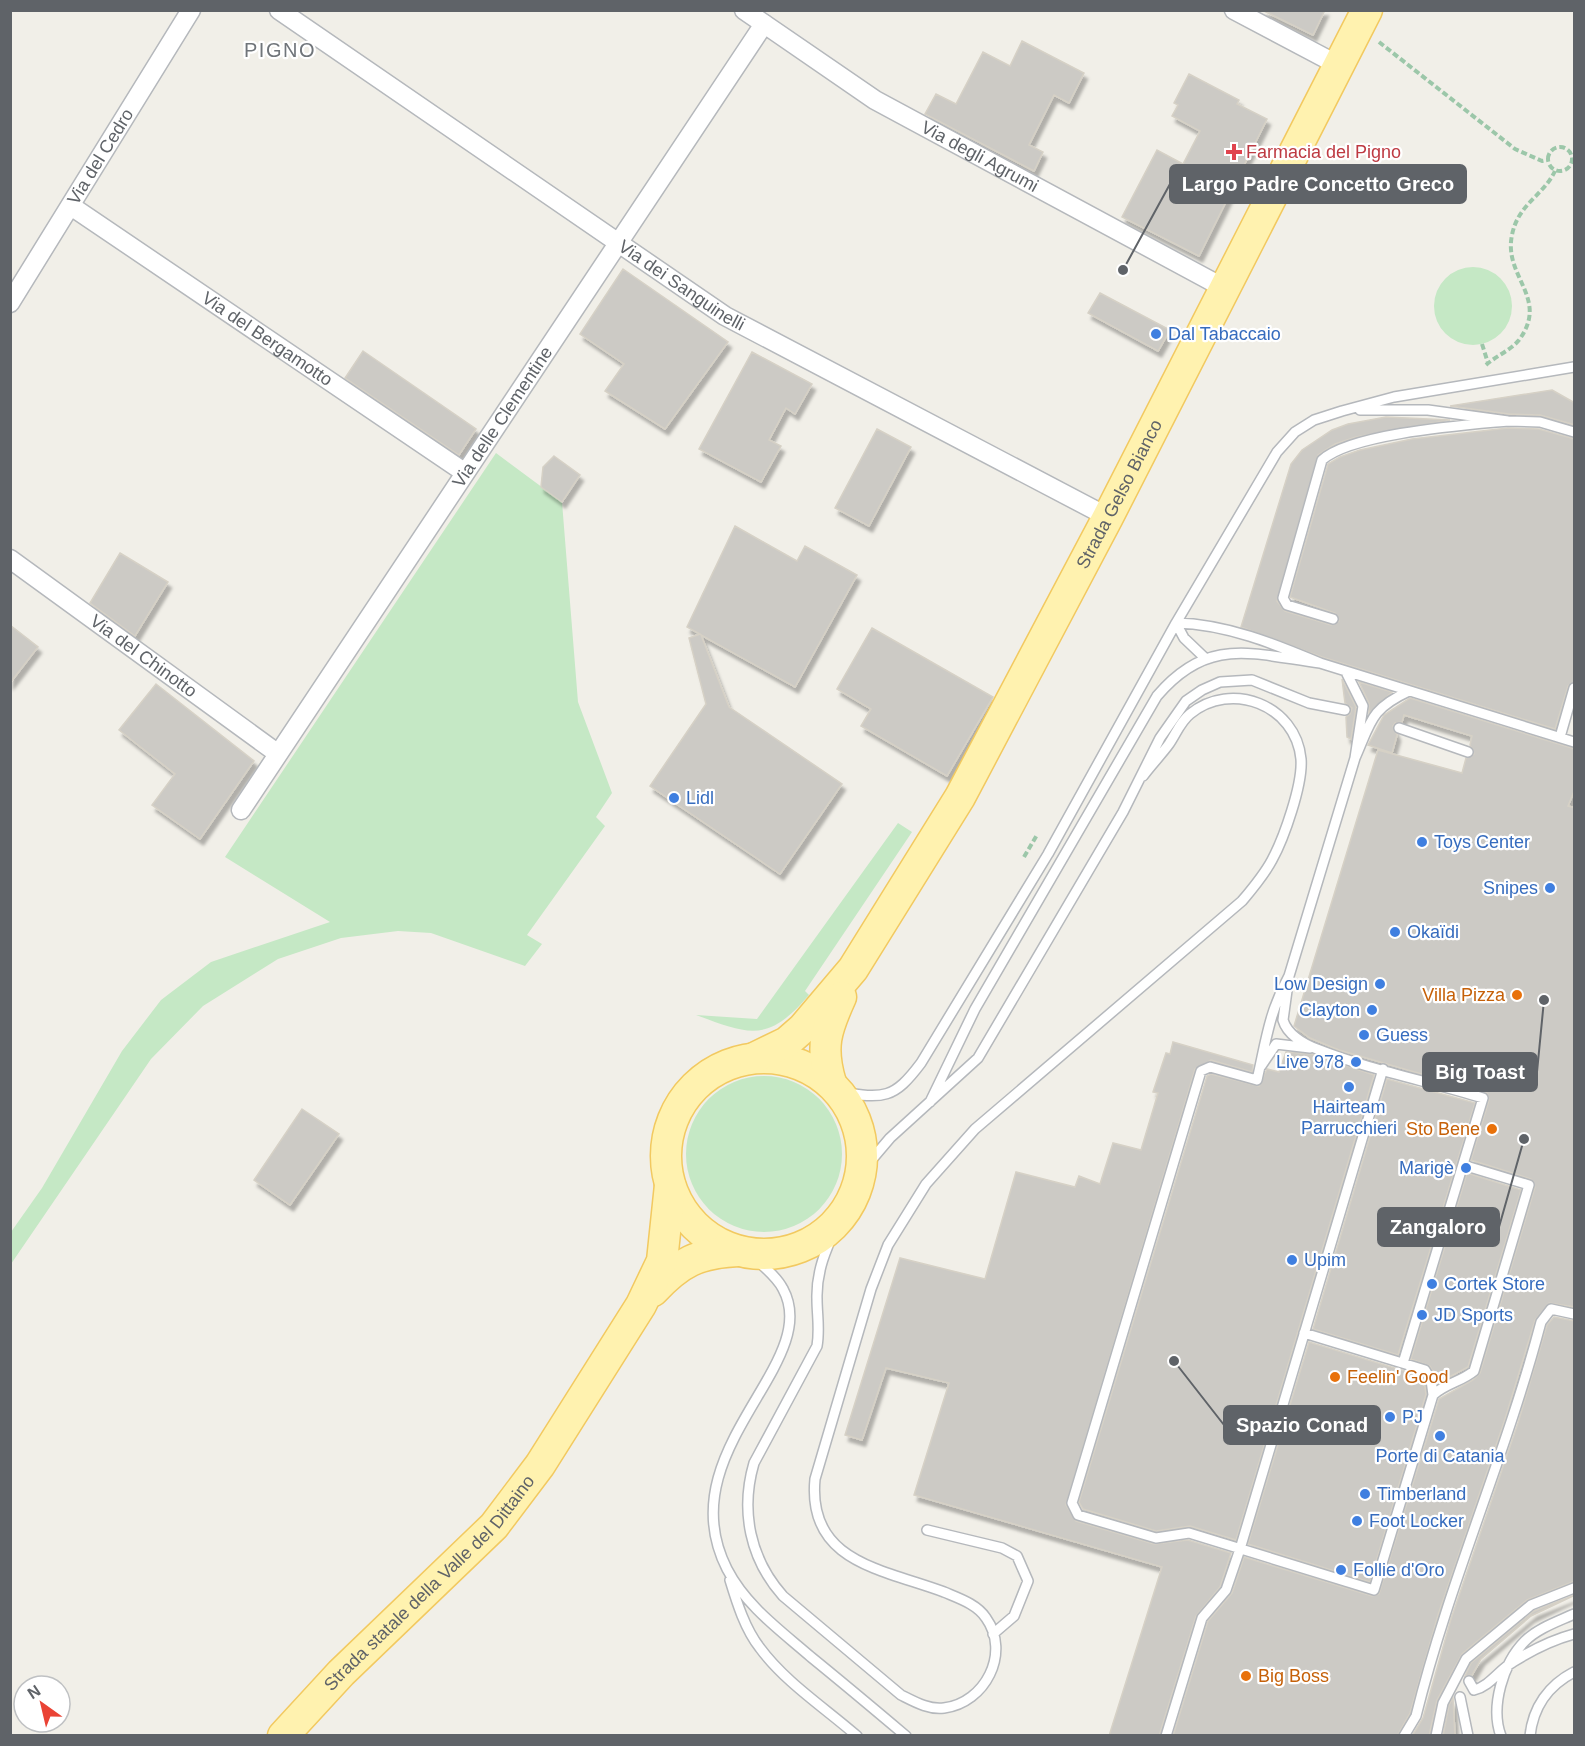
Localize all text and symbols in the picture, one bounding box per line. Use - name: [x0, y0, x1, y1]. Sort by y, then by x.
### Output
- district label: PIGNO: [244, 39, 316, 61]
- street label: Via del Cedro: [63, 105, 137, 208]
- street label: Via degli Agrumi: [918, 117, 1042, 196]
- place label: Farmacia del Pigno: [1246, 142, 1401, 162]
- marker: Farmacia del Pigno: [1227, 145, 1241, 159]
- callout: Largo Padre Concetto Greco: [1170, 165, 1466, 203]
- text: Largo Padre Concetto Greco: [1182, 173, 1454, 195]
- street label: Via dei Sanguinelli: [615, 236, 748, 335]
- street label: Via del Bergamotto: [198, 288, 336, 390]
- place label: Dal Tabaccaio: [1168, 324, 1281, 344]
- marker: Dal Tabaccaio: [1149, 327, 1163, 341]
- street label: Via delle Clementine: [448, 343, 556, 491]
- street label: Strada Gelso Bianco: [1072, 416, 1166, 572]
- street label: Via del Chinotto: [86, 611, 201, 701]
- place label: Lidl: [686, 788, 714, 808]
- marker: Lidl: [667, 791, 681, 805]
- place label: Toys Center: [1434, 832, 1530, 852]
- marker: Toys Center: [1415, 835, 1429, 849]
- place label: Snipes: [1483, 878, 1538, 898]
- marker: Snipes: [1543, 881, 1557, 895]
- place label: Okaïdi: [1407, 922, 1459, 942]
- marker: Okaïdi: [1388, 925, 1402, 939]
- place label: Low Design: [1274, 974, 1368, 994]
- marker: Low Design: [1373, 977, 1387, 991]
- place label: Villa Pizza: [1422, 985, 1506, 1005]
- marker: Villa Pizza: [1510, 988, 1524, 1002]
- place label: Clayton: [1299, 1000, 1360, 1020]
- marker: Clayton: [1365, 1003, 1379, 1017]
- place label: Guess: [1376, 1025, 1428, 1045]
- marker: Guess: [1357, 1028, 1371, 1042]
- place label: Live 978: [1276, 1052, 1344, 1072]
- callout: Big Toast: [1423, 1053, 1537, 1091]
- marker: Live 978: [1349, 1055, 1363, 1069]
- text: Big Toast: [1435, 1061, 1525, 1083]
- marker: Hairteam Parrucchieri: [1342, 1080, 1356, 1094]
- place label: Hairteam Parrucchieri: [1301, 1097, 1397, 1138]
- place label: Sto Bene: [1406, 1119, 1480, 1139]
- marker: Sto Bene: [1485, 1122, 1499, 1136]
- place label: Marigè: [1399, 1158, 1454, 1178]
- marker: Marigè: [1459, 1161, 1473, 1175]
- callout: Zangaloro: [1378, 1208, 1499, 1246]
- text: Zangaloro: [1390, 1216, 1486, 1238]
- place label: Upim: [1304, 1250, 1346, 1270]
- marker: Upim: [1285, 1253, 1299, 1267]
- place label: Cortek Store: [1444, 1274, 1545, 1294]
- marker: Cortek Store: [1425, 1277, 1439, 1291]
- place label: JD Sports: [1434, 1305, 1513, 1325]
- marker: JD Sports: [1415, 1308, 1429, 1322]
- place label: Feelin' Good: [1347, 1367, 1449, 1387]
- marker: Feelin' Good: [1328, 1370, 1342, 1384]
- callout: Spazio Conad: [1224, 1406, 1380, 1444]
- place label: PJ: [1402, 1407, 1423, 1427]
- marker: PJ: [1383, 1410, 1397, 1424]
- text: Spazio Conad: [1236, 1414, 1368, 1436]
- marker: Porte di Catania: [1433, 1429, 1447, 1443]
- place label: Porte di Catania: [1375, 1446, 1506, 1466]
- street label: Strada statale della Valle del Dittaino: [320, 1471, 539, 1695]
- place label: Timberland: [1377, 1484, 1466, 1504]
- marker: Timberland: [1358, 1487, 1372, 1501]
- place label: Foot Locker: [1369, 1511, 1464, 1531]
- marker: Foot Locker: [1350, 1514, 1364, 1528]
- place label: Follie d'Oro: [1353, 1560, 1444, 1580]
- marker: Follie d'Oro: [1334, 1563, 1348, 1577]
- place label: Big Boss: [1258, 1666, 1329, 1686]
- marker: Big Boss: [1239, 1669, 1253, 1683]
- north arrow: [12, 1674, 72, 1734]
- text: N: [24, 1682, 43, 1702]

